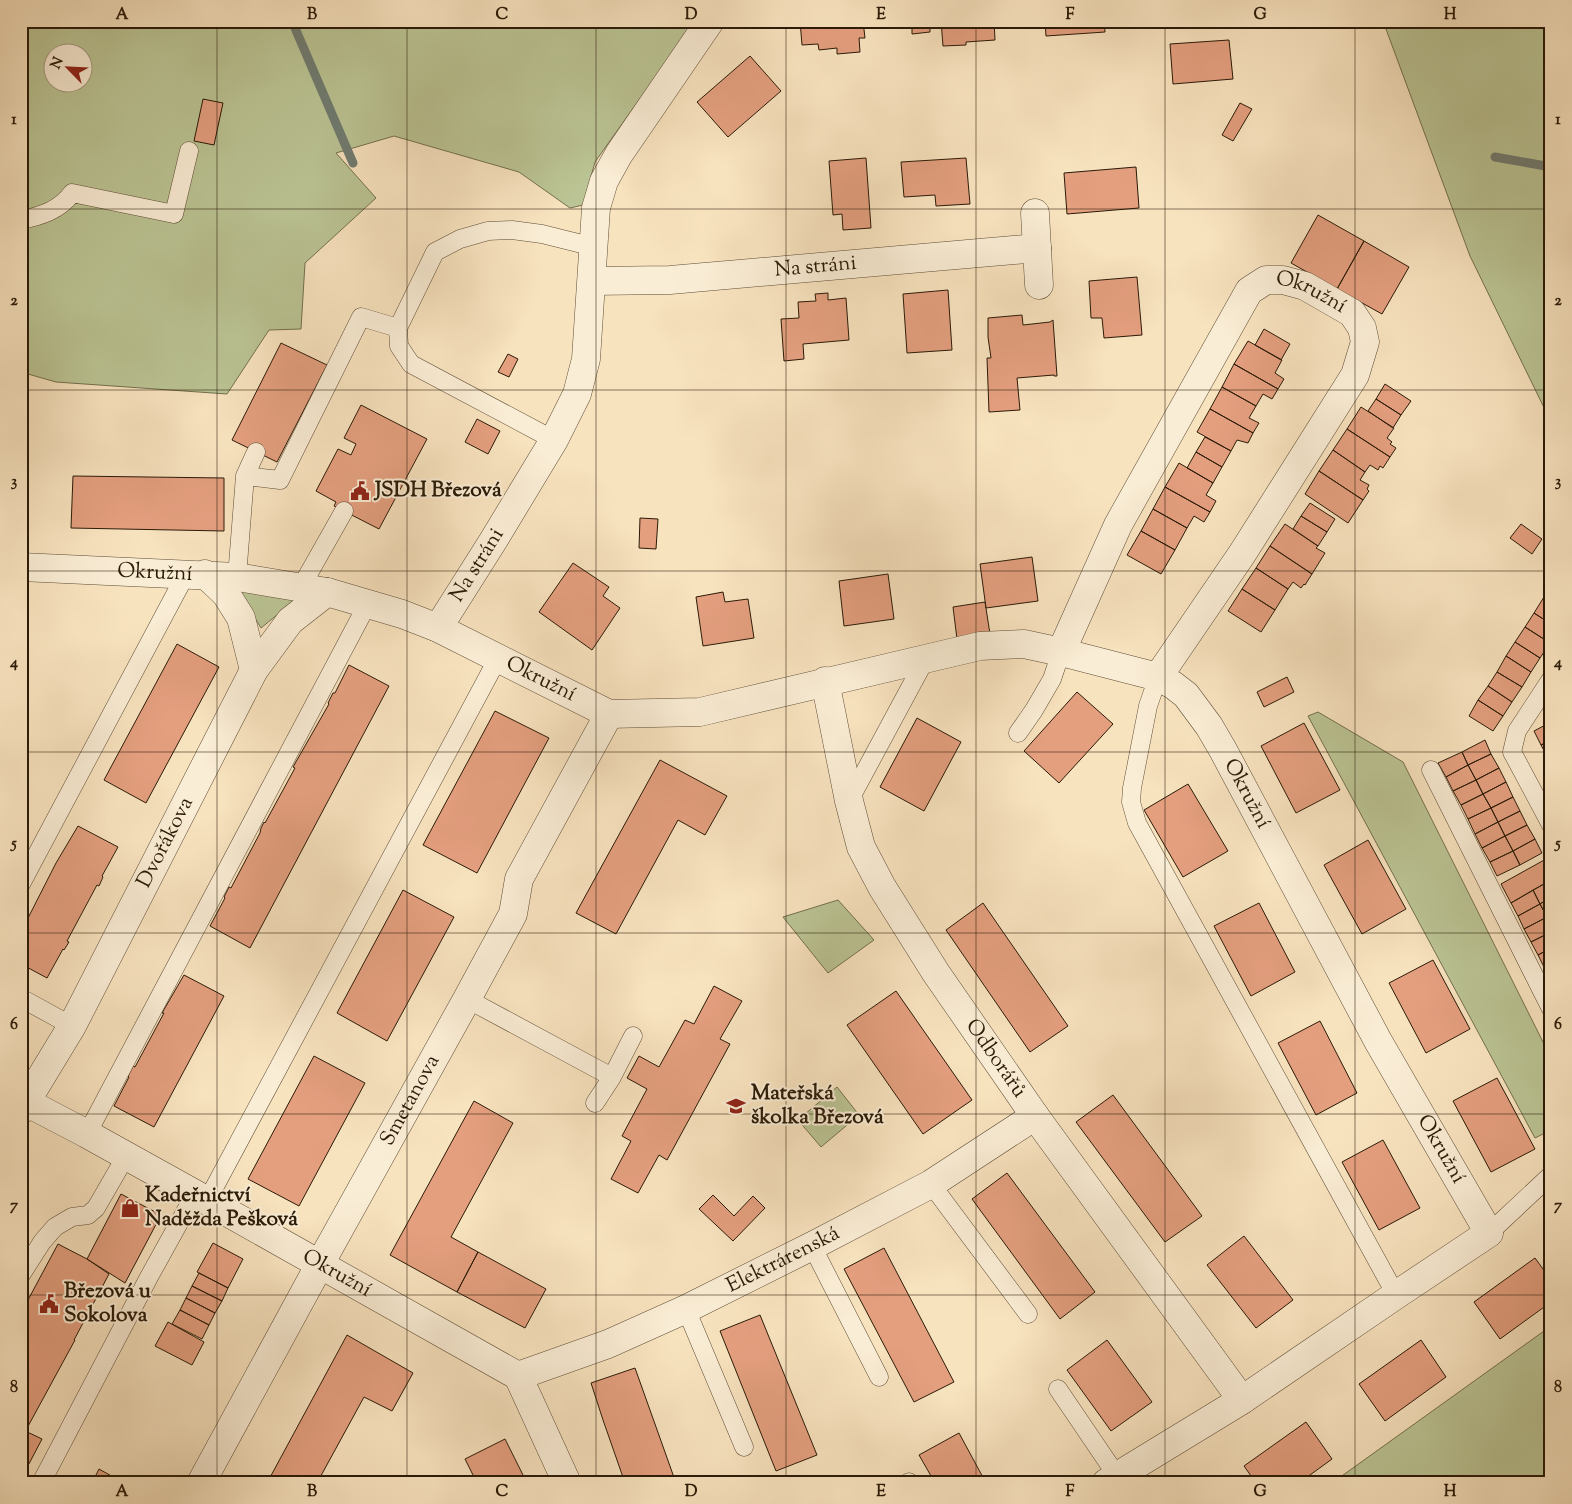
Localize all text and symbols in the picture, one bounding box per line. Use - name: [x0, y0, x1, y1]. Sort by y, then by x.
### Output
- text: A: [116, 4, 129, 27]
- text: B: [307, 4, 317, 27]
- text: C: [496, 4, 509, 27]
- text: D: [685, 4, 698, 27]
- text: E: [876, 4, 886, 27]
- text: F: [1066, 4, 1075, 27]
- text: G: [1253, 4, 1267, 27]
- text: H: [1444, 4, 1457, 27]
- north arrow: [42, 42, 92, 92]
- text: N: [47, 54, 69, 73]
- text: 1: [11, 109, 17, 132]
- text: 1: [1555, 109, 1561, 132]
- street label: Na stráni: [773, 249, 858, 286]
- street label: Okružní: [1272, 264, 1352, 322]
- text: 2: [10, 290, 18, 313]
- text: 2: [1554, 290, 1562, 313]
- text: 3: [11, 471, 18, 494]
- text: 3: [1555, 471, 1562, 494]
- place label: JSDH Březová: [373, 476, 502, 506]
- public building icon: JSDH Březová: [349, 480, 371, 502]
- street label: Na stráni: [443, 523, 512, 608]
- street label: Okružní: [117, 556, 193, 590]
- street label: Okružní: [500, 649, 581, 710]
- text: 4: [9, 652, 18, 675]
- text: 4: [1553, 652, 1562, 675]
- street label: Okružní: [1215, 754, 1277, 834]
- street label: Dvořákova: [130, 792, 202, 894]
- text: 5: [9, 833, 17, 856]
- text: 5: [1553, 833, 1561, 856]
- street label: Odborářů: [957, 1013, 1033, 1104]
- text: 6: [10, 1014, 18, 1037]
- text: 6: [1554, 1014, 1562, 1037]
- street label: Smetanova: [373, 1049, 448, 1152]
- place label: Mateřská školka Březová: [751, 1079, 884, 1133]
- school or university icon: Mateřská školka Březová: [725, 1095, 747, 1117]
- street label: Okružní: [1409, 1109, 1472, 1189]
- place label: Kadeřnictví Naděžda Pešková: [145, 1181, 298, 1235]
- text: 7: [10, 1195, 19, 1218]
- text: 7: [1554, 1195, 1563, 1218]
- shop icon: Kadeřnictví Naděžda Pešková: [119, 1197, 141, 1219]
- street label: Elektrárenská: [722, 1219, 846, 1301]
- street label: Okružní: [296, 1242, 377, 1305]
- place label: Březová u Sokolova: [64, 1277, 152, 1331]
- public building icon: Březová u Sokolova: [38, 1293, 60, 1315]
- text: 8: [10, 1377, 18, 1400]
- text: 8: [1554, 1377, 1562, 1400]
- text: A: [116, 1481, 129, 1504]
- text: B: [307, 1481, 317, 1504]
- text: C: [496, 1481, 509, 1504]
- text: D: [685, 1481, 698, 1504]
- text: E: [876, 1481, 886, 1504]
- text: F: [1066, 1481, 1075, 1504]
- text: G: [1253, 1481, 1267, 1504]
- text: H: [1444, 1481, 1457, 1504]

